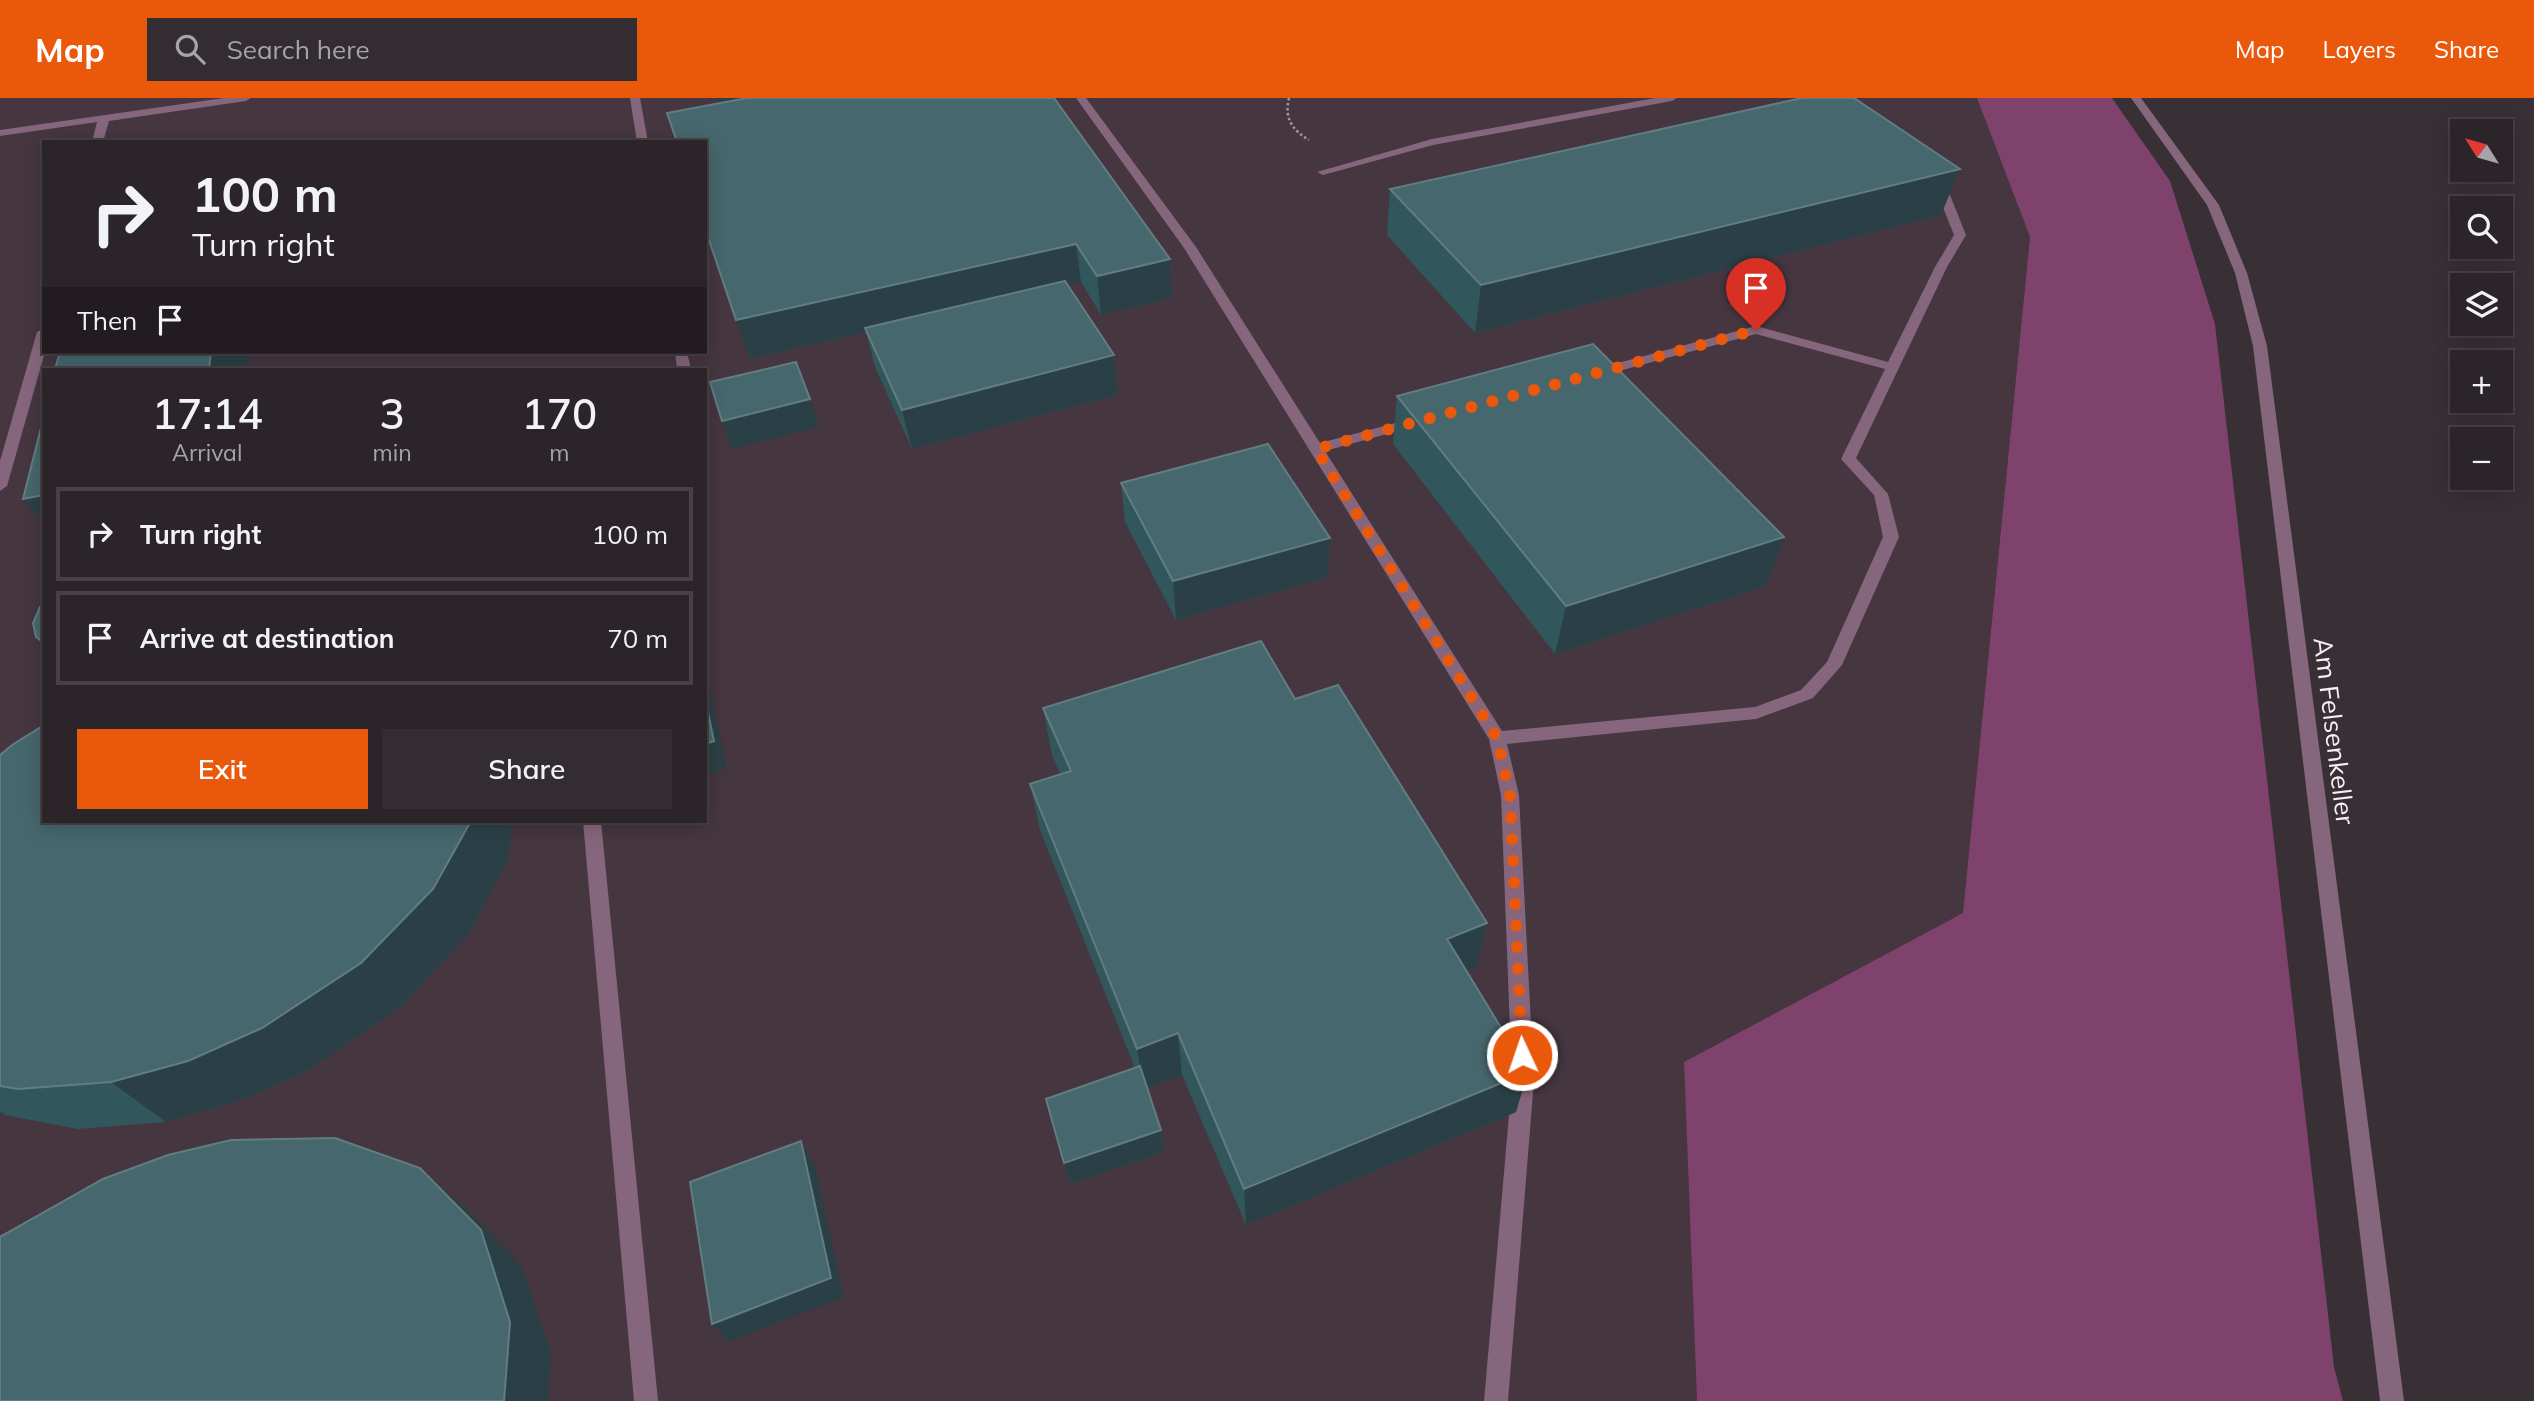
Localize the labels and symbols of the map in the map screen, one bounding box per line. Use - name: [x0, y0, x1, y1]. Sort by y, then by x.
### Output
- north arrow: [2450, 119, 2513, 182]
- pin: [1726, 258, 1786, 330]
- street label: Am Felsenkeller: [2307, 635, 2362, 827]
- position arrow: [1485, 1018, 1559, 1092]

